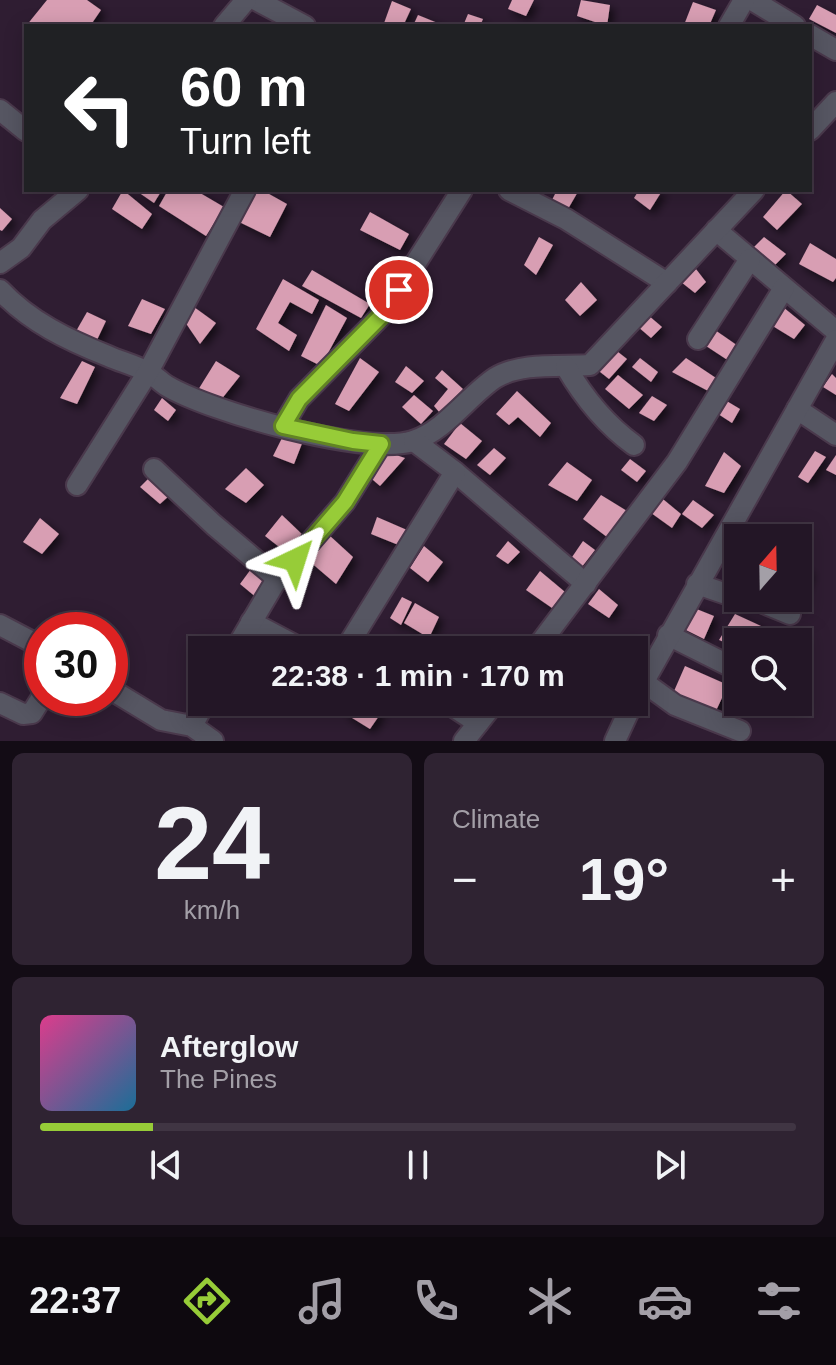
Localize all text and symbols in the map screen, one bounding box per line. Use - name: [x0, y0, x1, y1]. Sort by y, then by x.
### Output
- text: 60 m: [180, 55, 308, 118]
- icon: left: [48, 56, 152, 160]
- text: Turn left: [180, 121, 311, 162]
- pin: [365, 256, 433, 324]
- icon: arrive: [377, 268, 421, 312]
- position arrow: [253, 518, 337, 602]
- north arrow: [724, 524, 812, 612]
- map controls: [724, 524, 812, 716]
- speed limit sign: 30: [24, 612, 128, 716]
- button: search: [724, 628, 812, 716]
- text: 22:38 · 1 min · 170 m: [271, 659, 565, 692]
- text: 24: [154, 785, 270, 901]
- text: Climate: [452, 804, 540, 834]
- text: 19°: [579, 846, 669, 913]
- text: −: [452, 855, 478, 904]
- text: +: [770, 855, 796, 904]
- text: km/h: [184, 895, 240, 925]
- text: Afterglow: [160, 1030, 298, 1063]
- text: The Pines: [160, 1064, 277, 1094]
- icon: previous: [144, 1143, 188, 1187]
- icon: pause: [396, 1143, 440, 1187]
- icon: next: [648, 1143, 692, 1187]
- icon: directions: [179, 1273, 235, 1329]
- icon: music: [294, 1273, 350, 1329]
- icon: phone: [408, 1273, 464, 1329]
- icon: climate: [522, 1273, 578, 1329]
- icon: car: [637, 1273, 693, 1329]
- icon: filters: [751, 1273, 807, 1329]
- text: 22:37: [29, 1280, 121, 1321]

